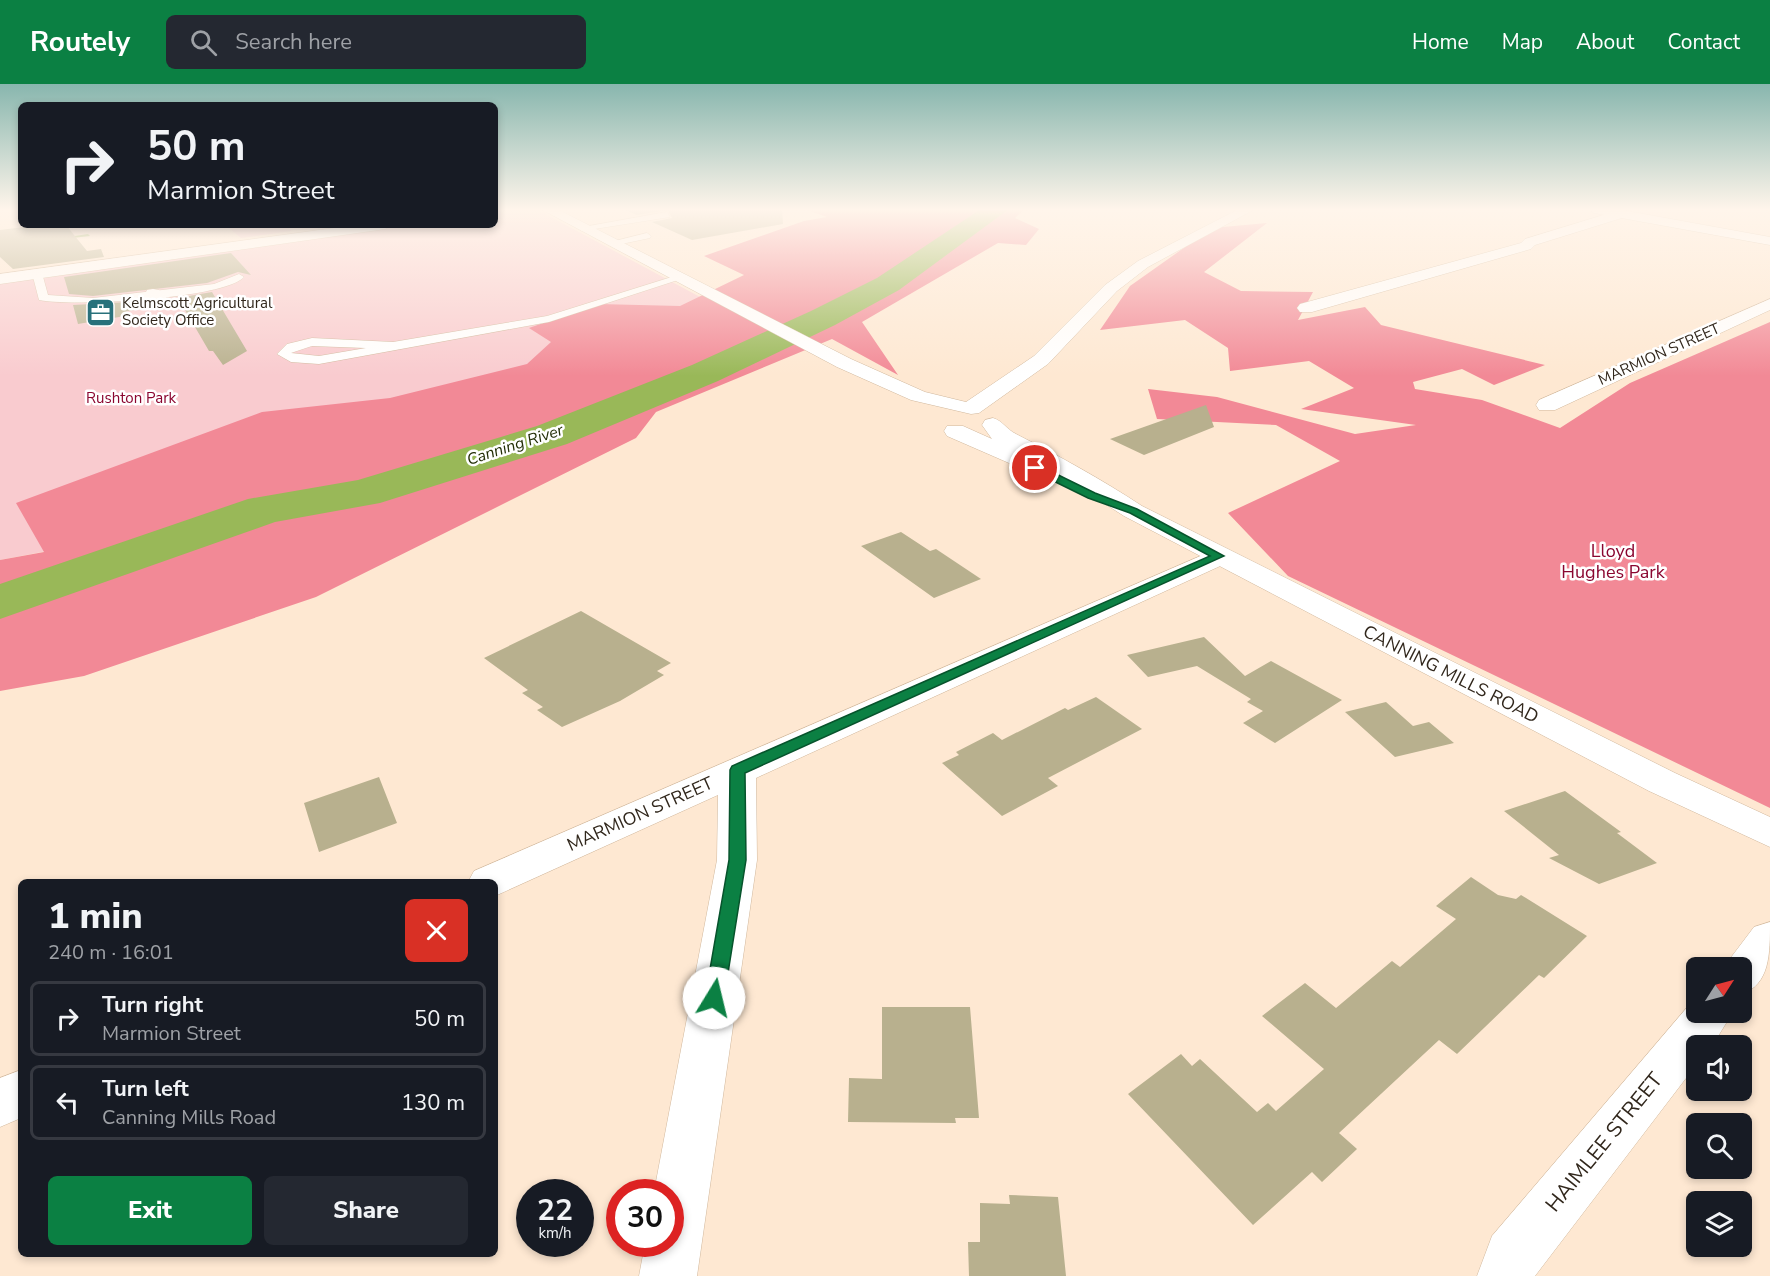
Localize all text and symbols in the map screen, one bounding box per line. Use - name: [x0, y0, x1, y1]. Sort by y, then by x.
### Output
- search box: [166, 15, 586, 69]
- text: Routely: [30, 23, 130, 61]
- icon: search: [187, 26, 220, 59]
- text: Search here: [235, 27, 352, 57]
- text: Home: [1412, 28, 1469, 56]
- text: Map: [1502, 28, 1543, 56]
- text: About: [1576, 28, 1634, 56]
- text: Contact: [1667, 28, 1740, 56]
- text: 50 m: [147, 118, 246, 175]
- icon: right: [48, 126, 126, 204]
- text: Marmion Street: [147, 172, 334, 209]
- place label: Kelmscott Agricultural Society Office: [122, 293, 273, 330]
- office icon: Kelmscott Agricultural Society Office: [85, 296, 117, 328]
- street label: MARMION STREET: [1595, 318, 1723, 390]
- park label: Rushton Park: [86, 388, 177, 408]
- water label: Canning River: [464, 419, 567, 471]
- pin: [1009, 442, 1060, 493]
- icon: arrive: [1018, 451, 1051, 484]
- park label: Lloyd Hughes Park: [1561, 539, 1666, 584]
- street label: CANNING MILLS ROAD: [1359, 619, 1543, 729]
- street label: MARMION STREET: [563, 771, 717, 857]
- text: 1 min: [48, 892, 143, 941]
- button: close: [405, 899, 468, 962]
- text: 240 m · 16:01: [48, 939, 174, 966]
- north arrow: [1686, 957, 1752, 1023]
- map controls: [1686, 957, 1752, 1257]
- position arrow: [682, 966, 746, 1030]
- text: Turn right: [102, 990, 203, 1020]
- icon: right: [51, 1002, 84, 1035]
- text: 50 m: [414, 1004, 465, 1034]
- text: Marmion Street: [102, 1020, 241, 1047]
- button: sound: [1686, 1035, 1752, 1101]
- street label: HAIMLEE STREET: [1539, 1066, 1669, 1218]
- text: Turn left: [102, 1074, 189, 1104]
- icon: left: [51, 1086, 84, 1119]
- text: 130 m: [401, 1088, 465, 1118]
- text: Canning Mills Road: [102, 1104, 276, 1131]
- button: search: [1686, 1113, 1752, 1179]
- button: Exit: [48, 1176, 252, 1245]
- button: Share: [264, 1176, 468, 1245]
- speed limit sign: 30: [606, 1179, 684, 1257]
- text: 22: [537, 1190, 573, 1231]
- button: layers: [1686, 1191, 1752, 1257]
- text: km/h: [538, 1223, 572, 1243]

